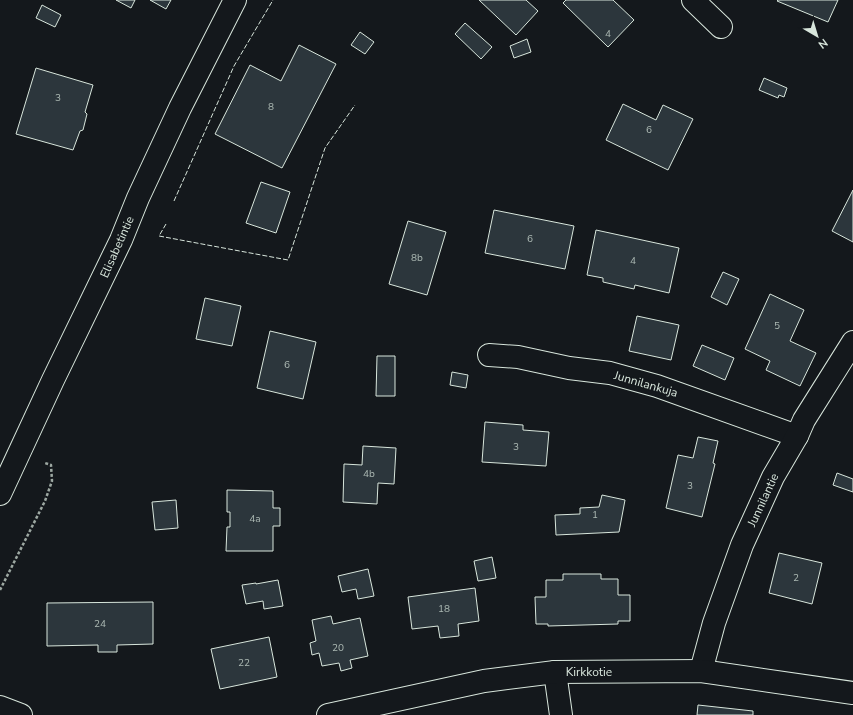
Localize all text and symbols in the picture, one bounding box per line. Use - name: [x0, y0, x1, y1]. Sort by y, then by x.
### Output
- north arrow: [797, 16, 837, 56]
- house number: 4: [605, 27, 611, 41]
- text: N: [815, 35, 831, 52]
- house number: 3: [55, 91, 61, 105]
- house number: 8: [268, 100, 274, 114]
- house number: 6: [646, 123, 652, 137]
- street label: Elisabetintie: [96, 214, 138, 280]
- house number: 6: [527, 232, 533, 246]
- house number: 8b: [411, 251, 423, 265]
- house number: 4: [630, 254, 636, 268]
- house number: 5: [774, 319, 780, 333]
- house number: 6: [284, 358, 290, 372]
- street label: Junnilankuja: [611, 367, 680, 401]
- house number: 3: [513, 440, 519, 454]
- house number: 4b: [363, 467, 375, 481]
- street label: Junnilantie: [743, 471, 782, 530]
- house number: 3: [687, 479, 693, 493]
- house number: 1: [592, 508, 598, 522]
- house number: 4a: [249, 512, 261, 526]
- house number: 2: [793, 571, 799, 585]
- house number: 18: [438, 602, 450, 616]
- house number: 24: [94, 617, 106, 631]
- house number: 20: [332, 641, 344, 655]
- house number: 22: [238, 656, 250, 670]
- street label: Kirkkotie: [566, 664, 612, 680]

